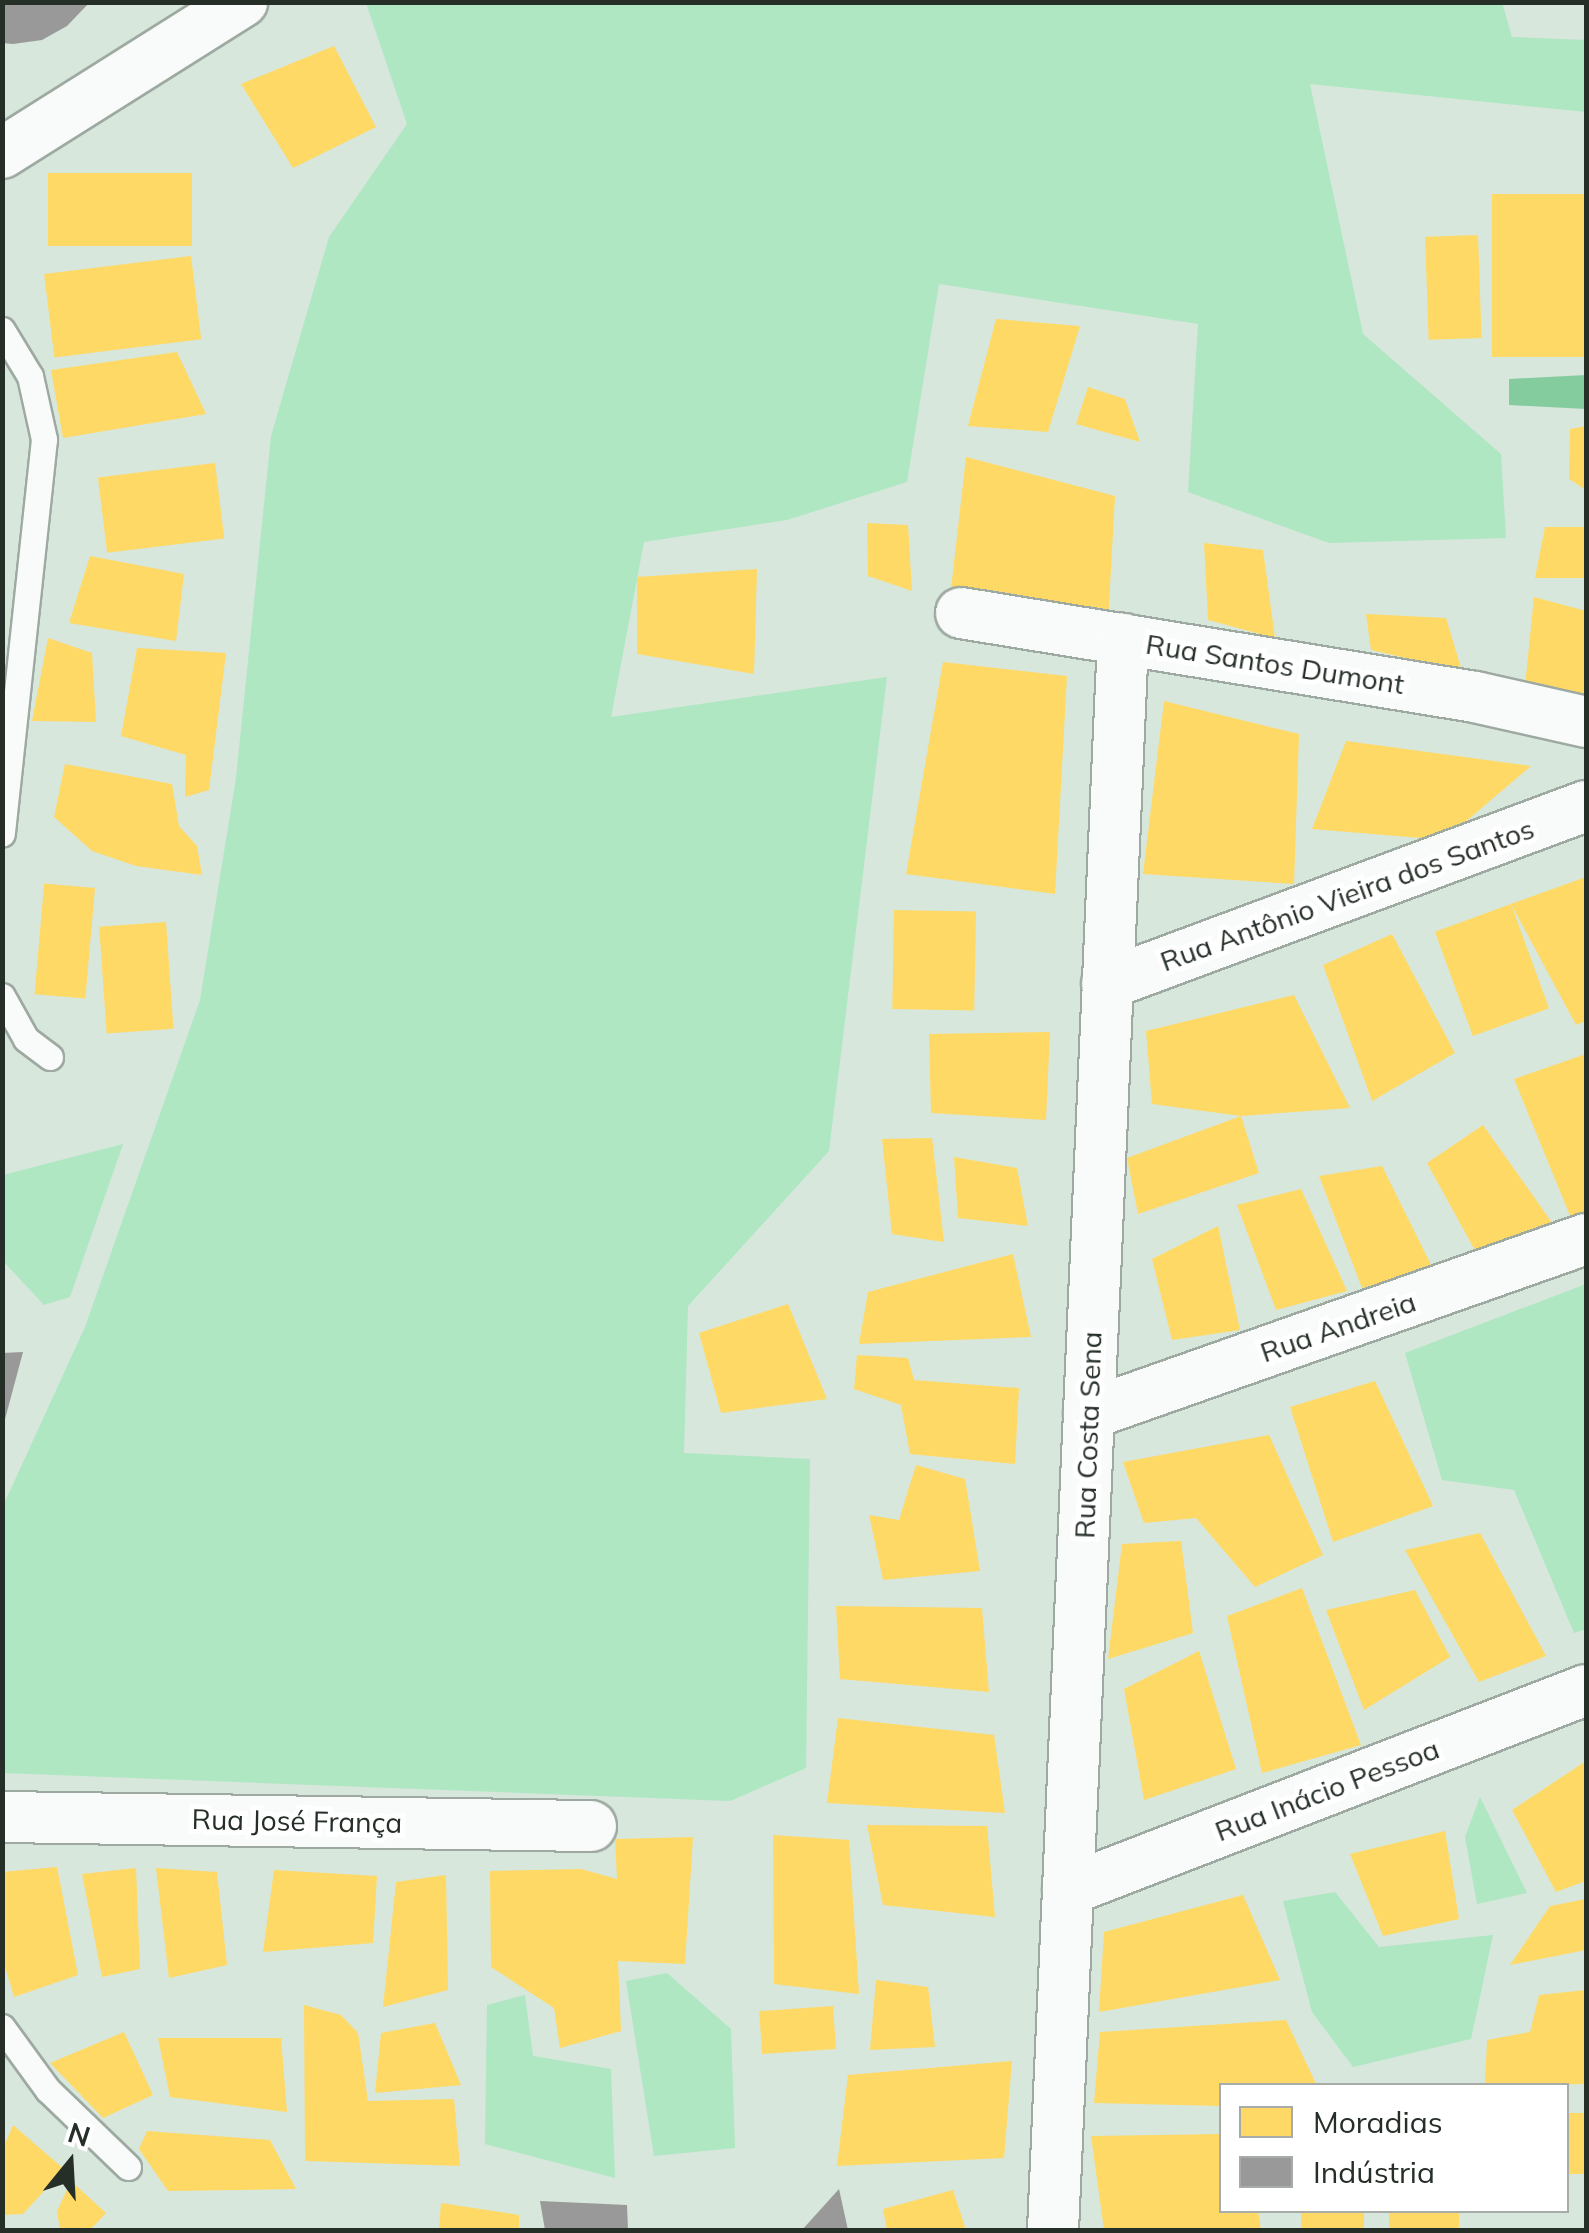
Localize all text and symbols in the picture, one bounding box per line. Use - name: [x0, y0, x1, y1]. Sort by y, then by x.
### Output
- street label: Rua Santos Dumont: [1143, 627, 1407, 701]
- street label: Rua Antônio Vieira dos Santos: [1156, 812, 1538, 978]
- street label: Rua Andreia: [1256, 1285, 1420, 1369]
- street label: Rua Costa Sena: [1068, 1331, 1108, 1539]
- street label: Rua Inácio Pessoa: [1210, 1732, 1444, 1848]
- street label: Rua José França: [191, 1802, 403, 1840]
- legend: [1219, 2083, 1569, 2213]
- text: Moradias: [1313, 2103, 1443, 2141]
- north arrow: [20, 2113, 120, 2213]
- text: N: [64, 2114, 95, 2154]
- text: Indústria: [1313, 2153, 1435, 2191]

